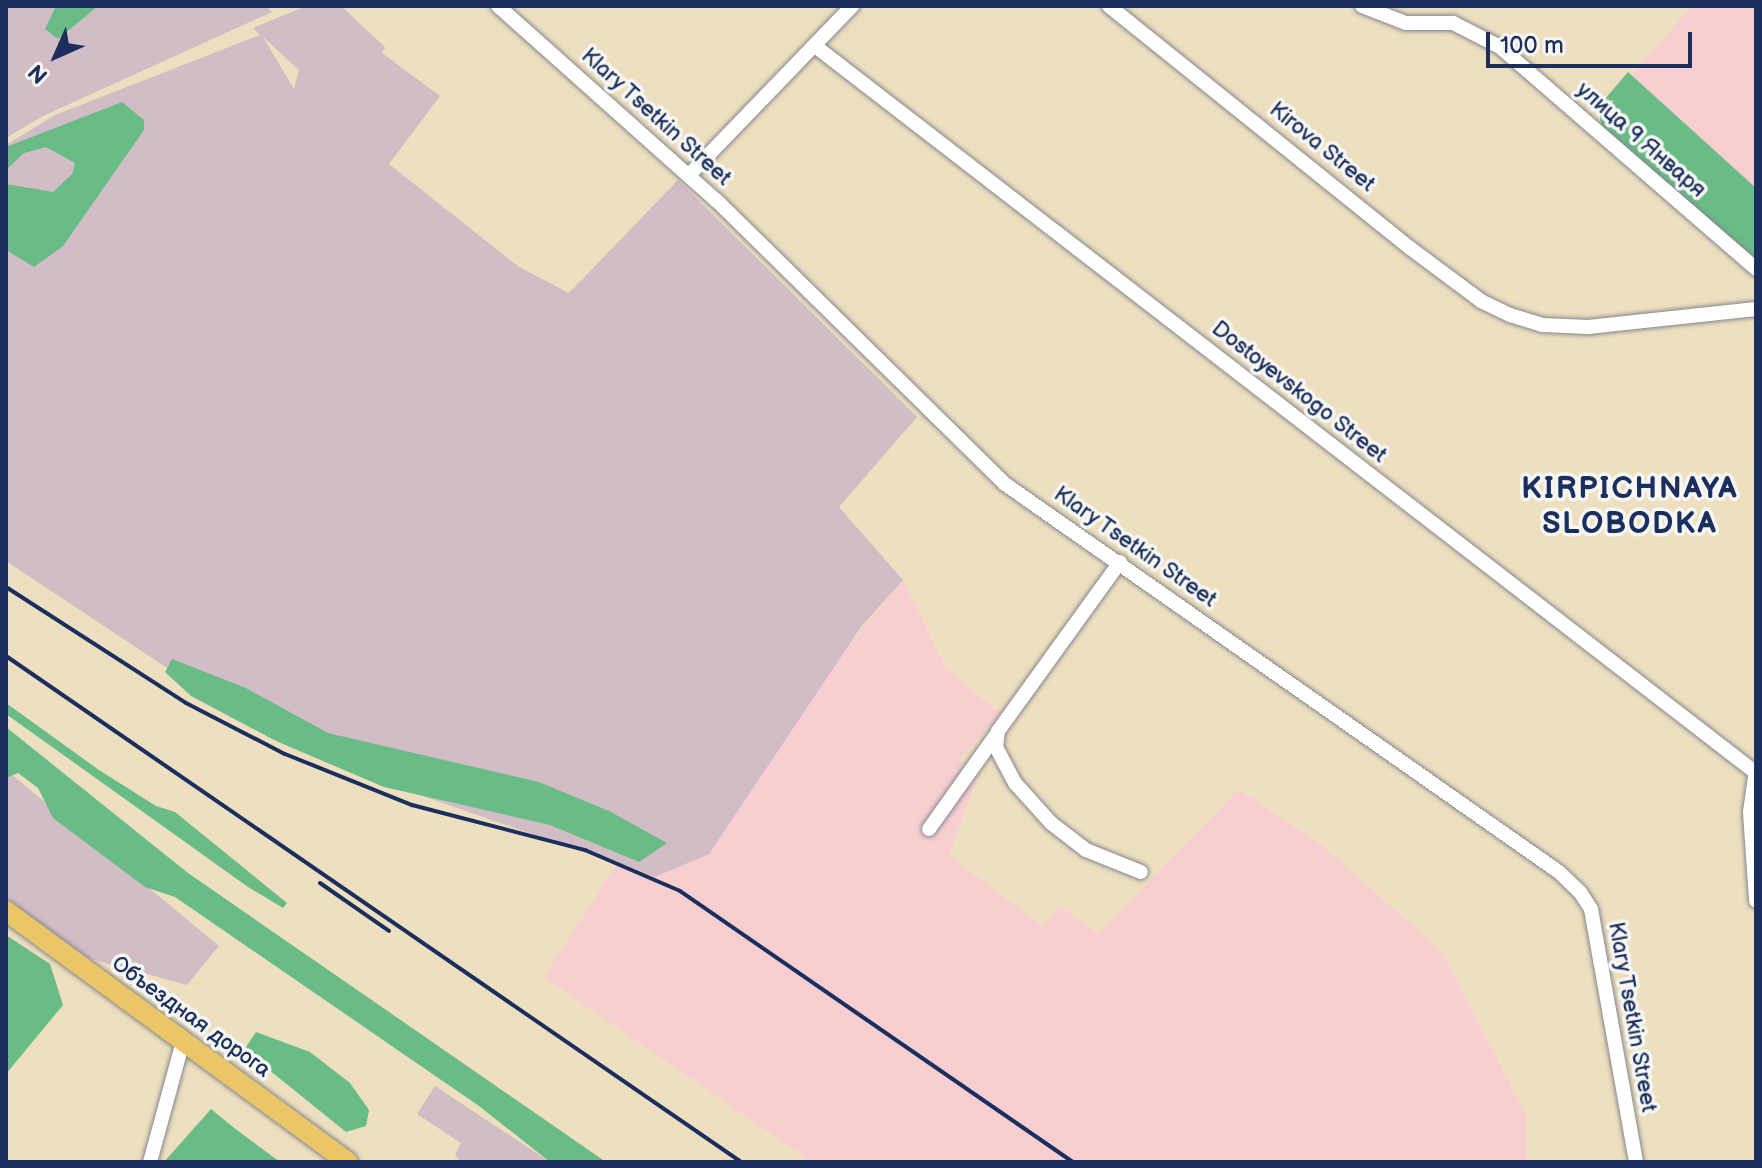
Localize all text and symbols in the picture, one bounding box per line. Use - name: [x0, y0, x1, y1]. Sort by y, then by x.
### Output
- north arrow: [16, 16, 96, 96]
- scale bar: [1490, 16, 1696, 66]
- text: 100 m: [1500, 31, 1564, 60]
- street label: Klary Tsetkin Street: [575, 42, 737, 192]
- text: N: [23, 58, 54, 89]
- street label: улица 9 Января: [1571, 77, 1711, 203]
- street label: Kirova Street: [1264, 96, 1380, 198]
- street label: Dostoyevskogo Street: [1206, 315, 1392, 469]
- district label: KIRPICHNAYA SLOBODKA: [1521, 471, 1739, 542]
- street label: Klary Tsetkin Street: [1048, 480, 1222, 614]
- street label: Klary Tsetkin Street: [1602, 919, 1662, 1115]
- street label: Объездная дорога: [106, 951, 276, 1083]

